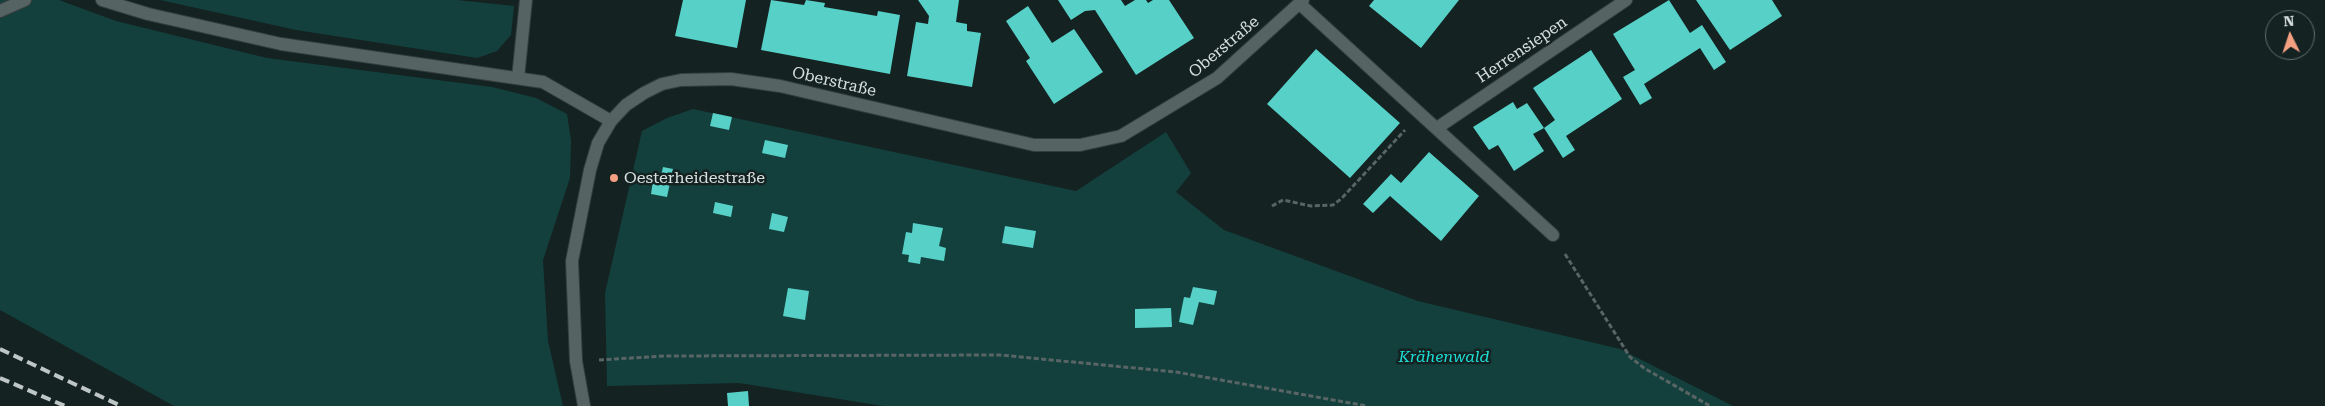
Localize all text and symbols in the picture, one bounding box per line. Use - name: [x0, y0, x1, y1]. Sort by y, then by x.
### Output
- north arrow: [2265, 10, 2315, 60]
- street label: Oberstraße: [1185, 12, 1263, 82]
- street label: Herrensiepen: [1473, 13, 1571, 87]
- text: N: [2283, 13, 2295, 29]
- street label: Oberstraße: [790, 63, 878, 101]
- place label: Oesterheidestraße: [624, 168, 765, 188]
- marker: Oesterheidestraße: [608, 172, 620, 184]
- park label: Krähenwald: [1398, 347, 1490, 367]

